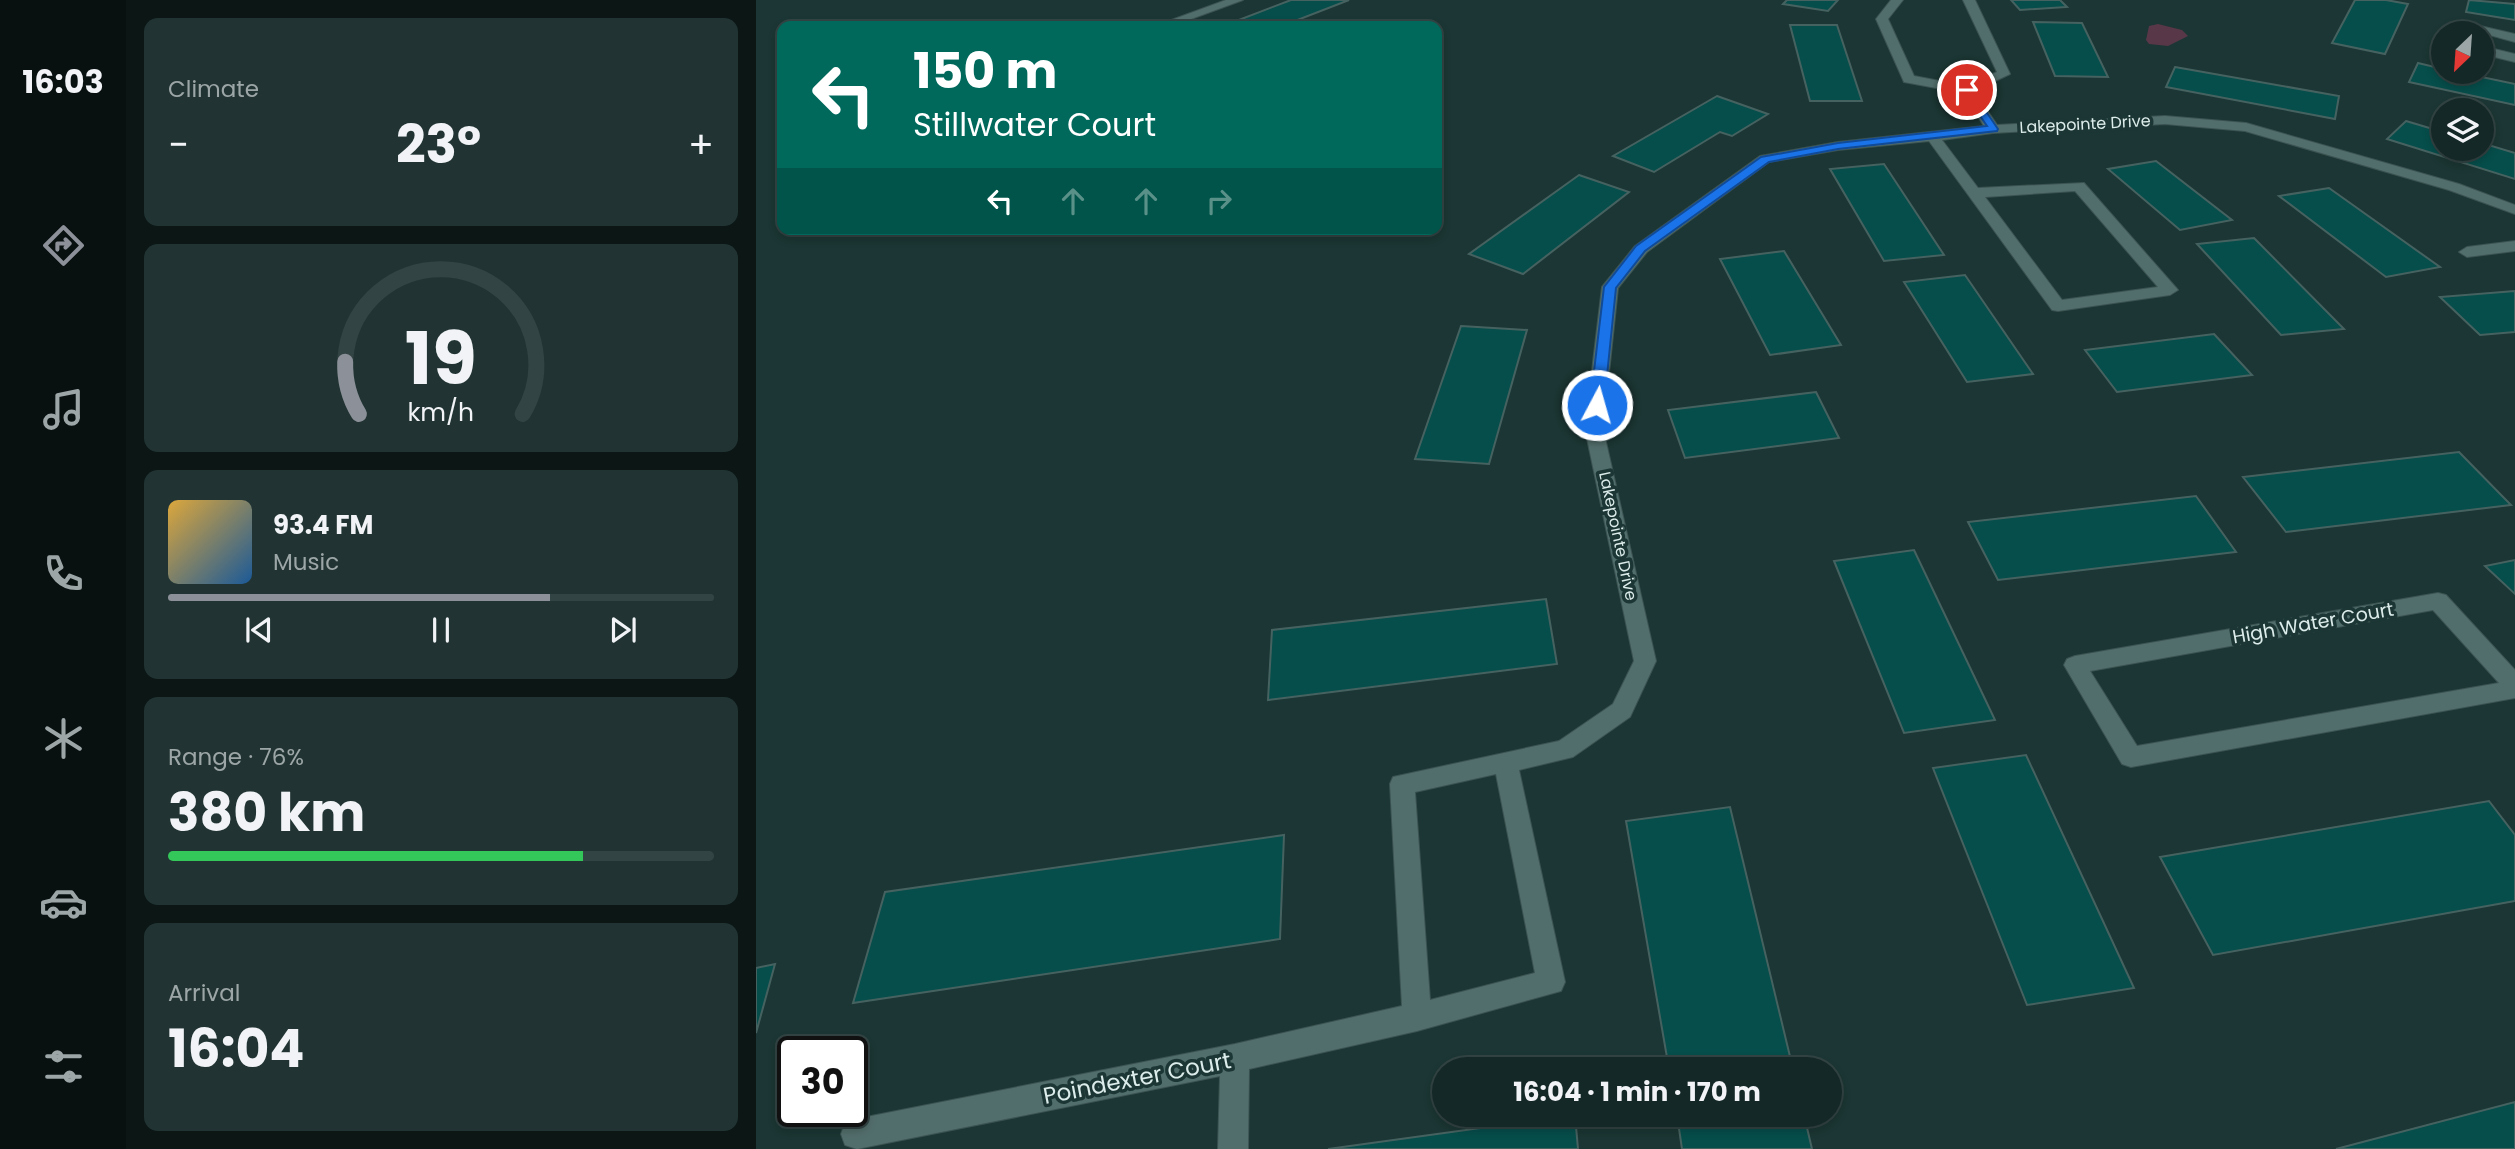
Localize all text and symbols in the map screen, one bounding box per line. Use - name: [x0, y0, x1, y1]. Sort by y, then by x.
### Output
- north arrow: [2431, 21, 2494, 84]
- map controls: [2431, 21, 2494, 161]
- text: 150 m: [913, 37, 1058, 105]
- icon: left: [798, 49, 889, 140]
- text: 16:03: [22, 59, 104, 104]
- pin: [1937, 60, 1997, 120]
- icon: arrive: [1948, 71, 1986, 109]
- text: Climate: [168, 73, 259, 105]
- button: layers: [2431, 98, 2494, 161]
- text: Stillwater Court: [913, 102, 1156, 147]
- text: 23°: [396, 108, 481, 181]
- street label: Lakepointe Drive: [2019, 109, 2151, 139]
- text: −: [168, 118, 189, 171]
- text: +: [688, 118, 714, 171]
- icon: left: [981, 182, 1019, 220]
- icon: ahead: [1054, 182, 1092, 220]
- icon: ahead: [1127, 182, 1165, 220]
- icon: right: [1200, 182, 1238, 220]
- icon: directions: [39, 221, 88, 270]
- text: 19: [405, 309, 477, 410]
- position arrow: [1560, 368, 1634, 442]
- icon: music: [39, 385, 88, 434]
- text: km/h: [408, 395, 474, 430]
- street label: Lakepointe Drive: [1593, 469, 1643, 603]
- text: 93.4 FM: [273, 507, 373, 543]
- text: Music: [273, 546, 339, 578]
- icon: phone: [39, 549, 88, 598]
- street label: High Water Court: [2230, 596, 2396, 650]
- icon: previous: [240, 611, 278, 649]
- icon: pause: [422, 611, 460, 649]
- icon: next: [604, 611, 642, 649]
- icon: climate: [39, 714, 88, 763]
- text: Range · 76%: [168, 741, 304, 773]
- text: 380 km: [168, 776, 365, 849]
- icon: car: [39, 878, 88, 927]
- text: Arrival: [168, 977, 240, 1009]
- text: 16:04: [168, 1012, 305, 1085]
- speed limit sign: 30: [777, 1036, 868, 1127]
- icon: filters: [39, 1042, 88, 1091]
- street label: Poindexter Court: [1040, 1044, 1234, 1112]
- text: 16:04 · 1 min · 170 m: [1513, 1074, 1761, 1110]

